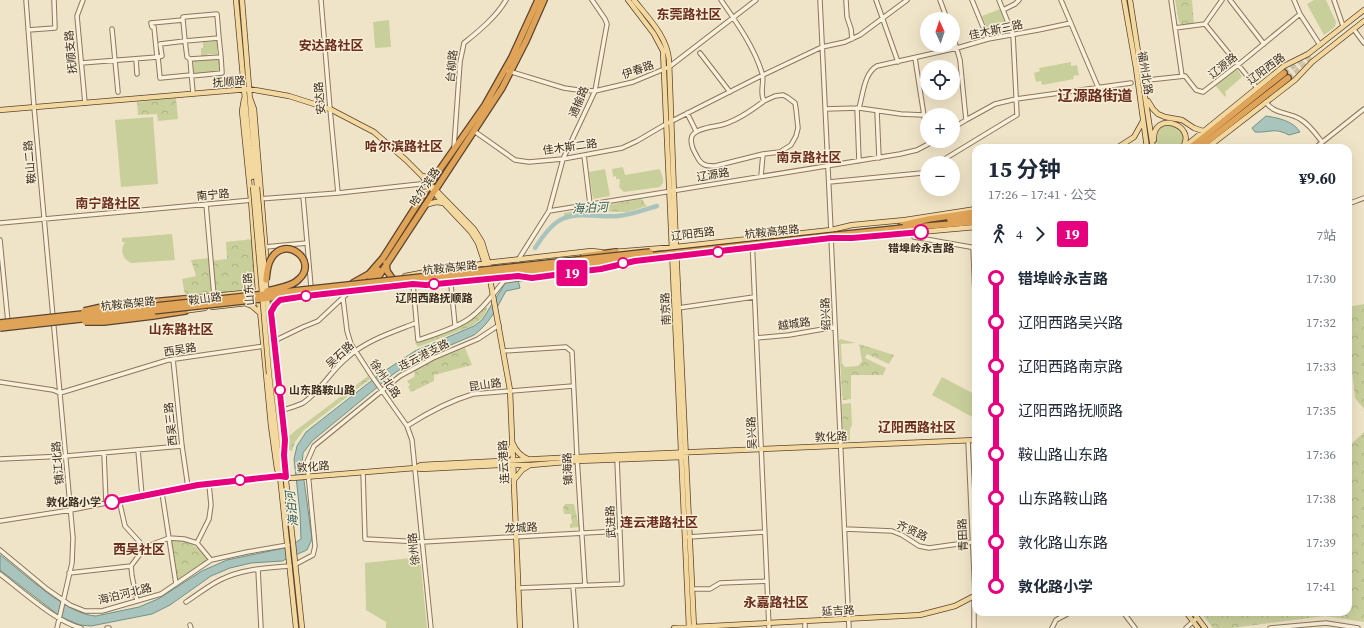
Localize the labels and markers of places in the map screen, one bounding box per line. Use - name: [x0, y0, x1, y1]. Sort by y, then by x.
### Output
- marker: 错埠岭永吉路: [913, 224, 929, 240]
- place label: 错埠岭永吉路: [888, 241, 955, 256]
- unlabelled marker: [712, 246, 724, 258]
- unlabelled marker: [617, 257, 629, 269]
- marker: 辽阳西路抚顺路: [428, 278, 440, 290]
- unlabelled marker: [300, 290, 312, 302]
- place label: 辽阳西路抚顺路: [396, 291, 473, 306]
- place label: 山东路鞍山路: [289, 383, 356, 398]
- marker: 山东路鞍山路: [274, 384, 286, 396]
- unlabelled marker: [234, 474, 246, 486]
- marker: 敦化路小学: [104, 494, 120, 510]
- place label: 敦化路小学: [46, 495, 101, 510]

